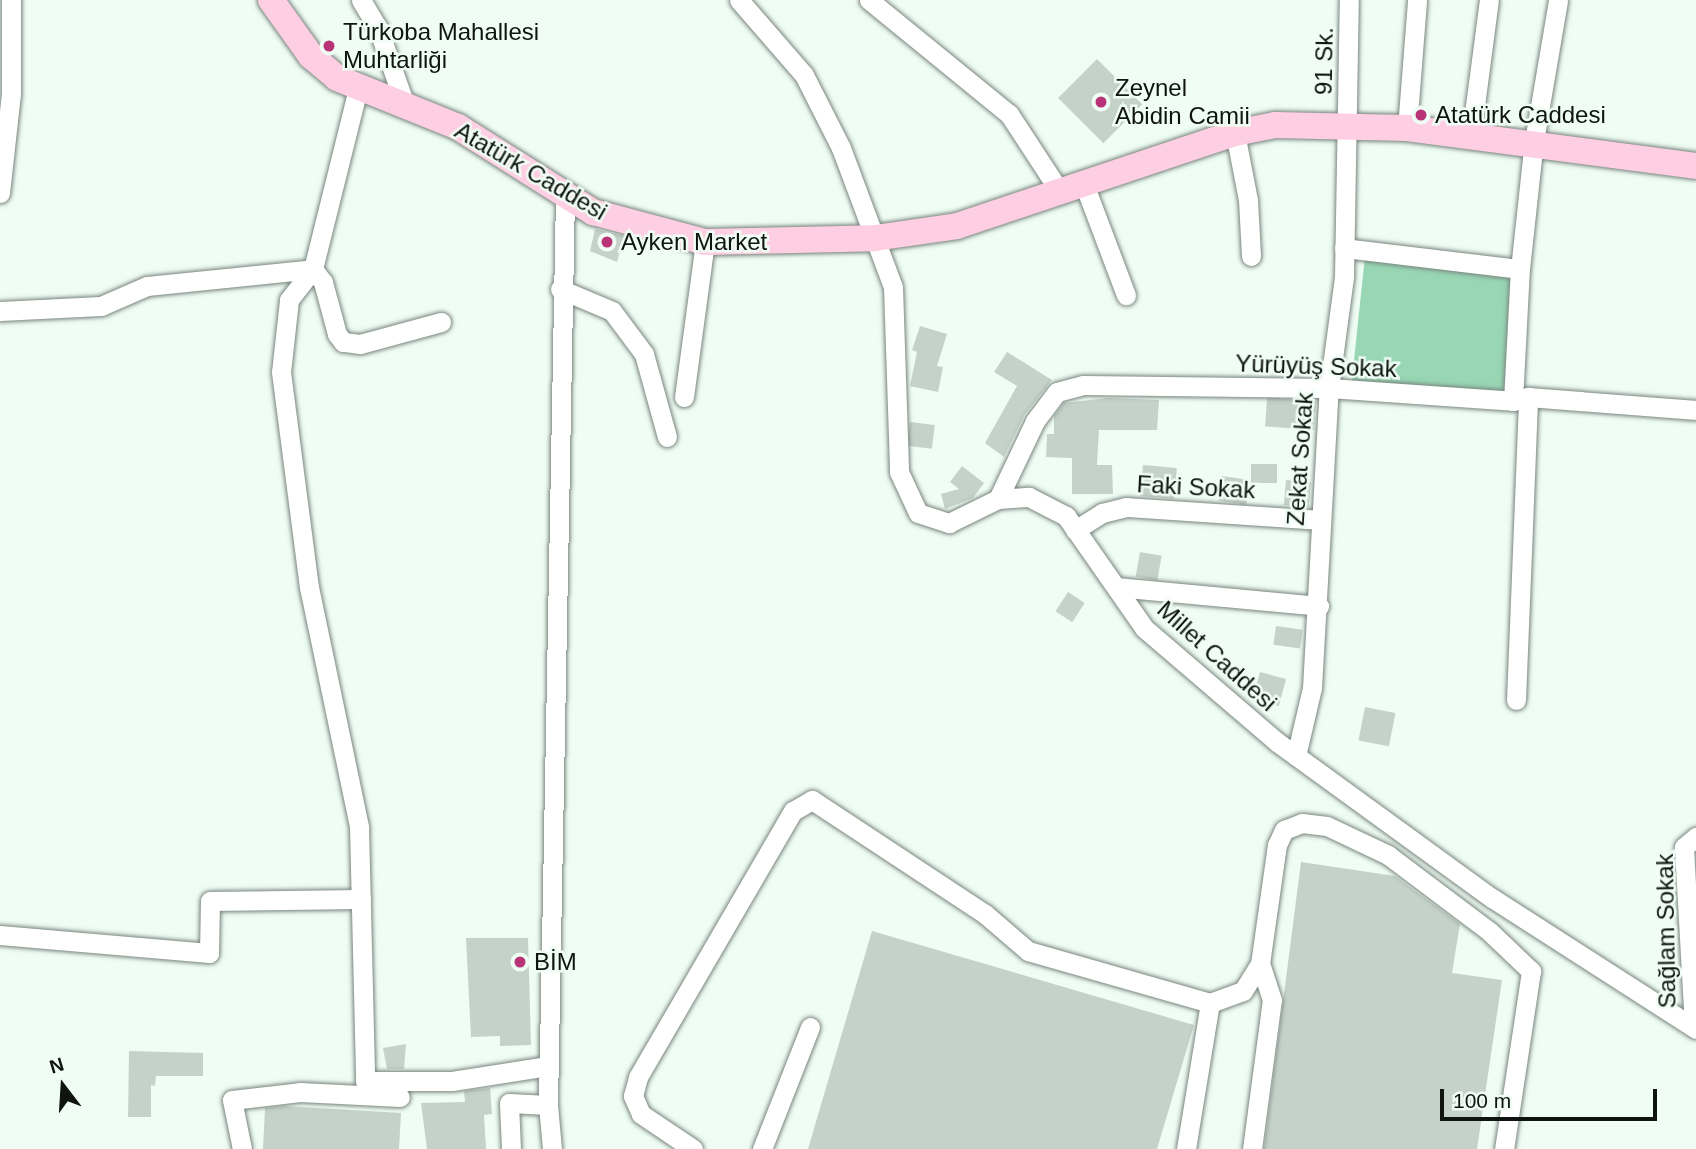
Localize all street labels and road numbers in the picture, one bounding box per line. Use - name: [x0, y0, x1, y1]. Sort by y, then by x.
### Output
- street label: 91 Sk.: [1309, 27, 1339, 95]
- street label: Atatürk Caddesi: [450, 116, 612, 226]
- street label: Yürüyüş Sokak: [1235, 349, 1397, 383]
- street label: Zekat Sokak: [1281, 391, 1319, 527]
- street label: Faki Sokak: [1136, 470, 1256, 504]
- street label: Millet Caddesi: [1151, 595, 1283, 717]
- street label: Sağlam Sokak: [1650, 853, 1682, 1009]

